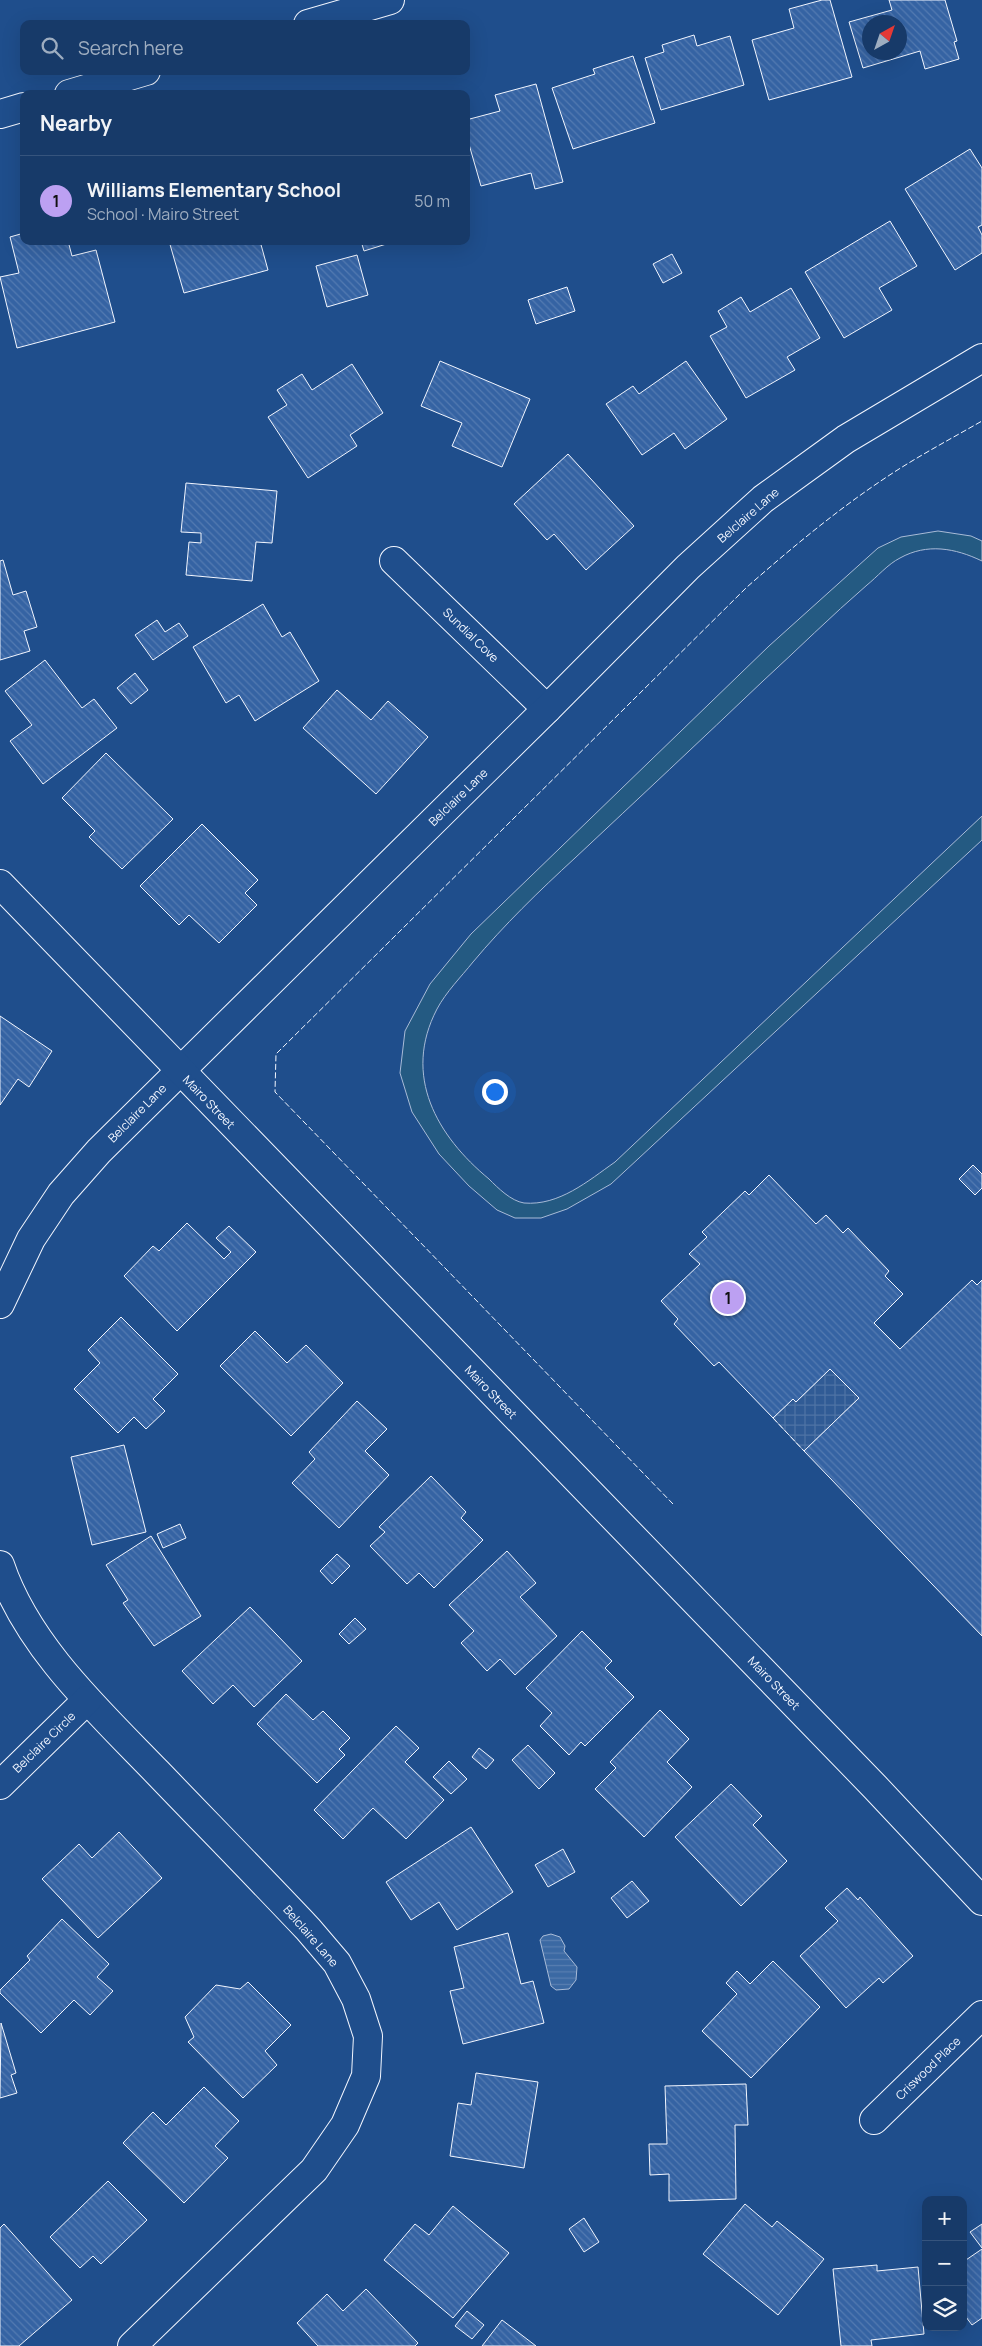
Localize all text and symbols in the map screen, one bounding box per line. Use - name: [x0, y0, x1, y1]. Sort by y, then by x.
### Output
- north arrow: [862, 15, 907, 60]
- search box: [20, 20, 470, 75]
- icon: search: [38, 34, 66, 62]
- text: Search here: [78, 35, 184, 61]
- text: Nearby: [40, 109, 112, 137]
- text: Williams Elementary School: [87, 177, 341, 203]
- text: 1: [52, 190, 60, 212]
- text: 50 m: [414, 190, 450, 212]
- text: School · Mairo Street: [87, 203, 239, 225]
- street label: Belclaire Lane: [714, 484, 782, 546]
- street label: Sundial Cove: [439, 604, 503, 666]
- street label: Belclaire Lane: [425, 764, 491, 830]
- street label: Mairo Street: [179, 1071, 239, 1133]
- your location: [482, 1079, 508, 1105]
- street label: Belclaire Lane: [104, 1080, 170, 1146]
- pin: 1: [712, 1279, 744, 1317]
- street label: Mairo Street: [461, 1361, 521, 1423]
- street label: Mairo Street: [744, 1652, 804, 1714]
- street label: Belclaire Circle: [9, 1708, 79, 1776]
- street label: Belclaire Lane: [280, 1902, 342, 1970]
- street label: Criswood Place: [892, 2032, 964, 2104]
- map controls: [922, 2196, 967, 2331]
- button: +: [922, 2196, 967, 2241]
- button: −: [922, 2241, 967, 2286]
- button: layers: [922, 2286, 967, 2331]

